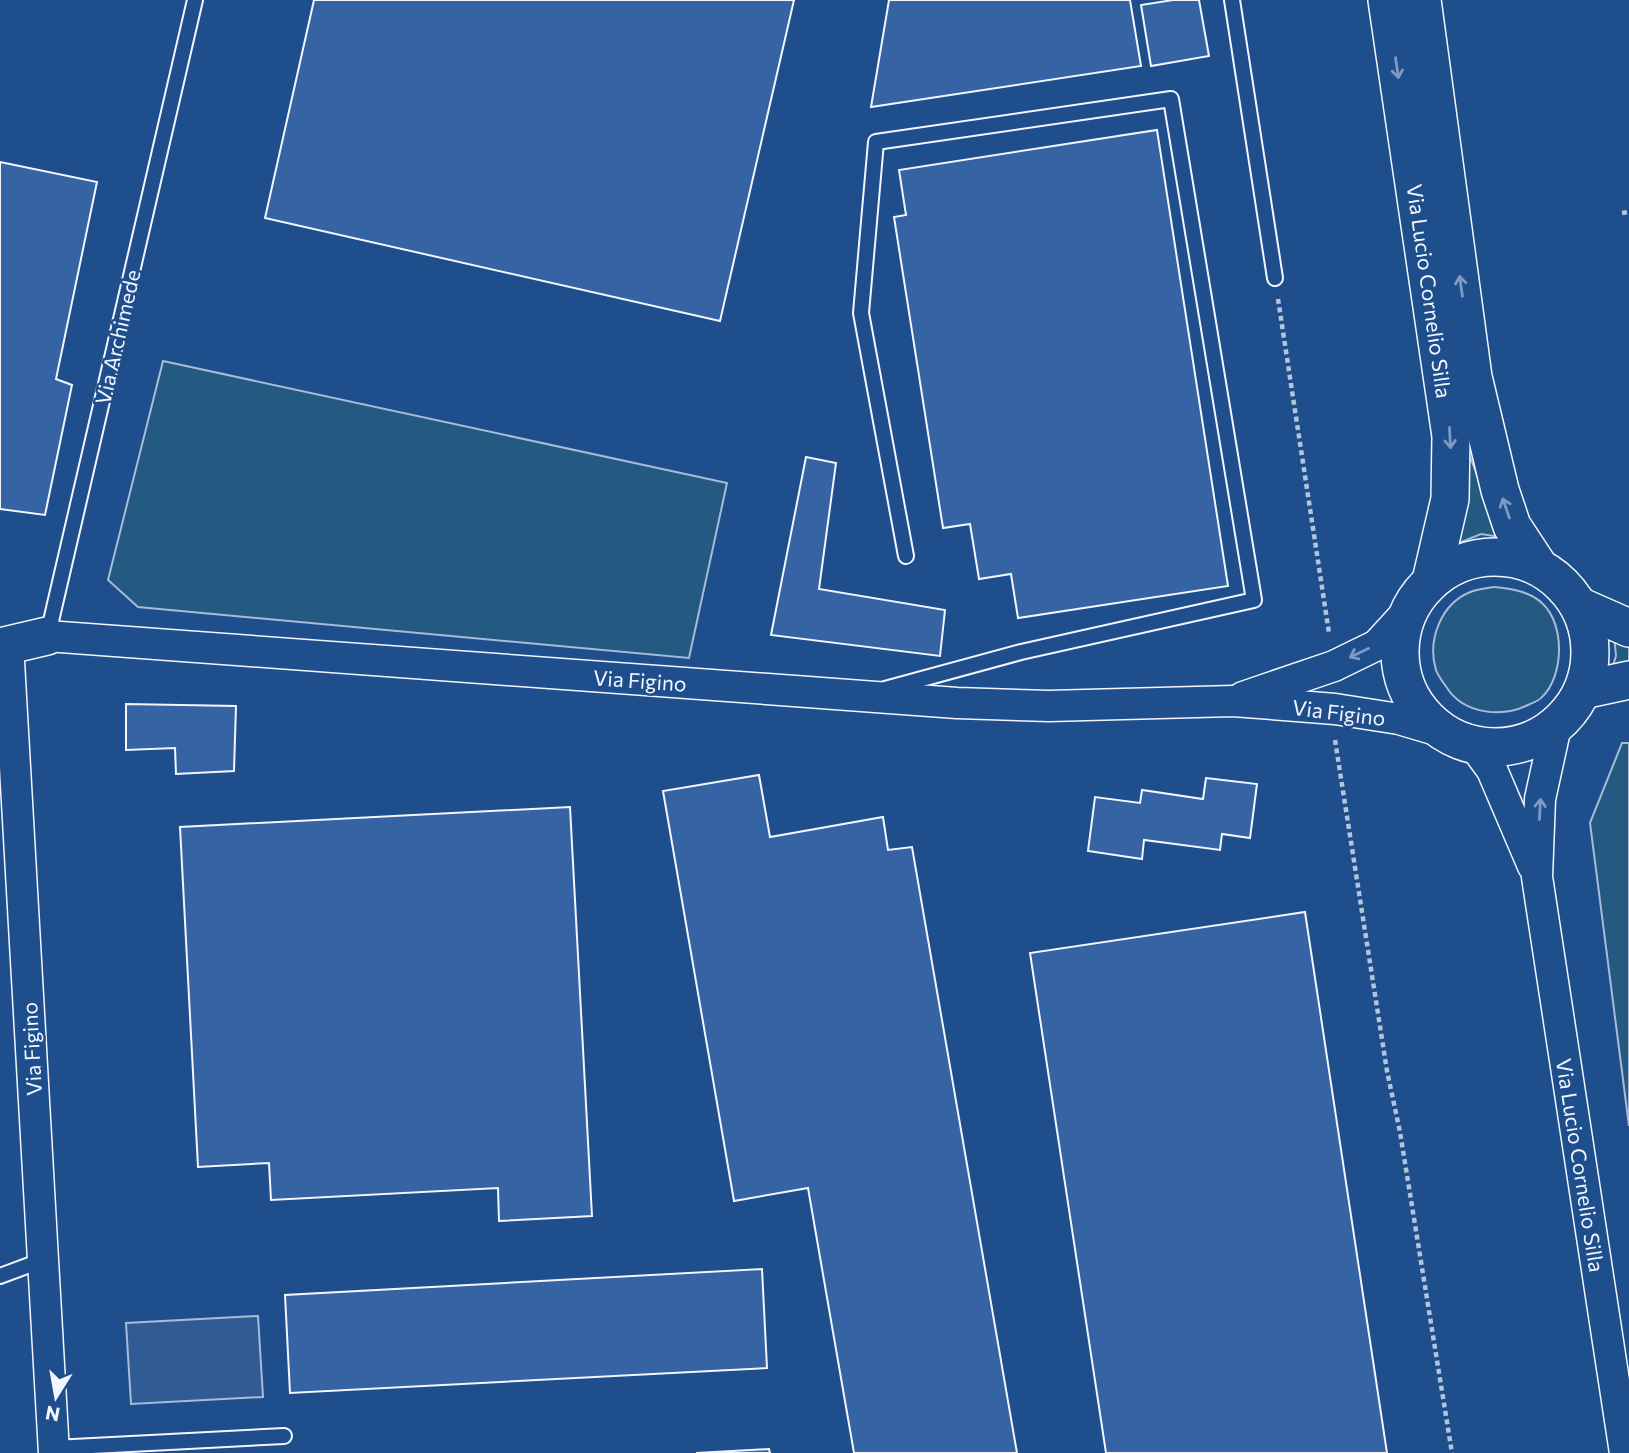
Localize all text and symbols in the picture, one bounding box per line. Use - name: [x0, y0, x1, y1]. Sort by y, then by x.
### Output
- one-way arrow: [1391, 56, 1404, 78]
- street label: Via Lucio Cornelio Silla: [1403, 182, 1457, 400]
- street label: Via Archimede: [89, 267, 145, 407]
- one-way arrow: [1454, 275, 1467, 298]
- one-way arrow: [1444, 426, 1457, 449]
- one-way arrow: [1499, 498, 1511, 520]
- one-way arrow: [1349, 647, 1370, 661]
- street label: Via Figino: [592, 664, 688, 696]
- street label: Via Figino: [1291, 694, 1387, 730]
- one-way arrow: [1533, 798, 1546, 821]
- street label: Via Figino: [16, 1002, 46, 1096]
- street label: Via Lucio Cornelio Silla: [1552, 1056, 1610, 1274]
- north arrow: [21, 1362, 91, 1432]
- text: N: [43, 1402, 62, 1427]

